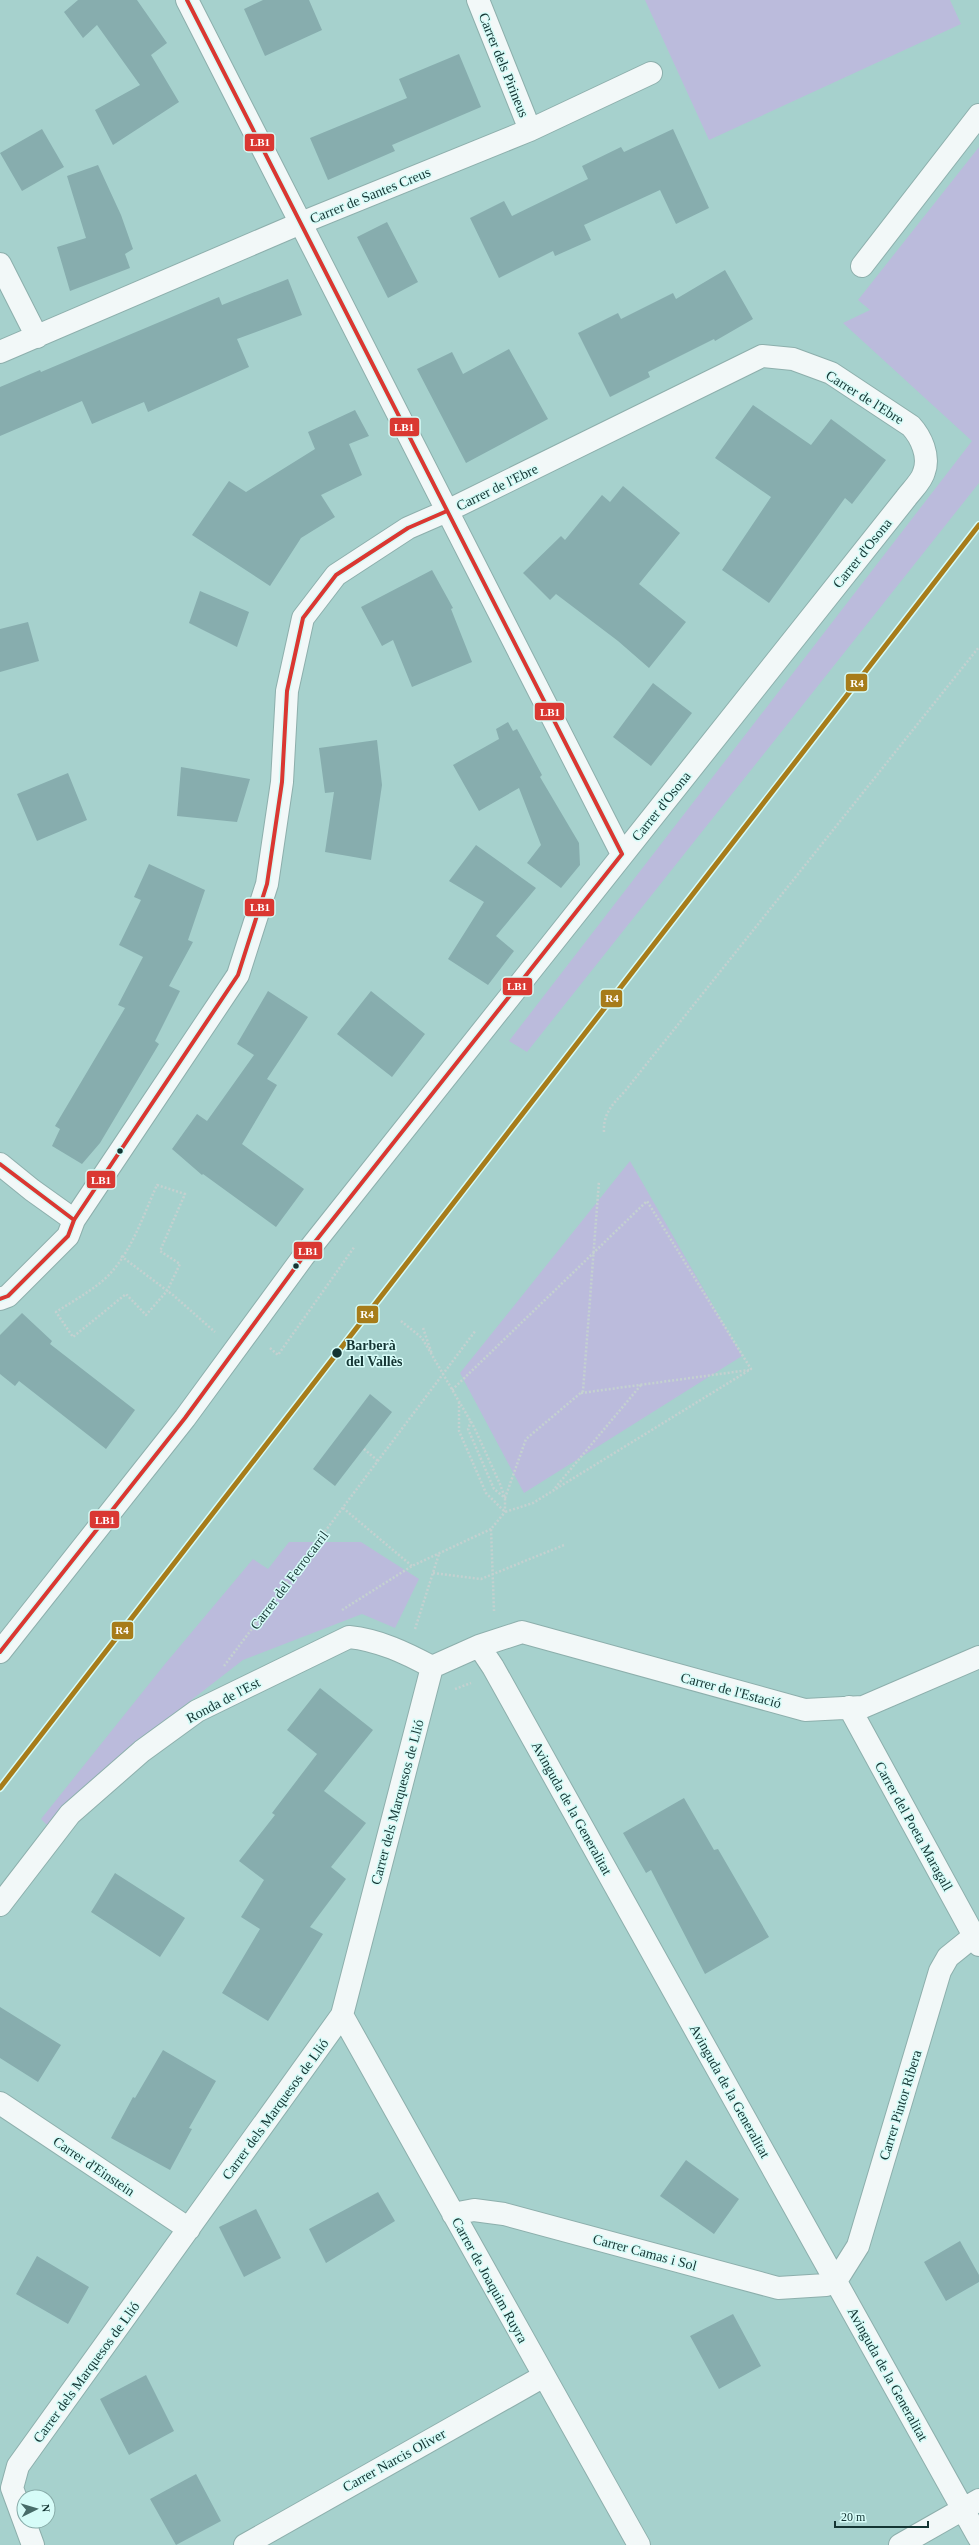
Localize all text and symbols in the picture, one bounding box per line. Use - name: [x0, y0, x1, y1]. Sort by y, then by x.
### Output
- street label: Carrer dels Pirineus: [476, 11, 531, 120]
- line badge: LB1: [244, 133, 275, 152]
- text: LB1: [250, 136, 270, 148]
- street label: Carrer de Santes Creus: [308, 164, 433, 227]
- street label: Carrer de l'Ebre: [823, 368, 906, 427]
- line badge: LB1: [389, 417, 420, 437]
- text: LB1: [394, 421, 414, 433]
- street label: Carrer de l'Ebre: [454, 461, 540, 514]
- street label: Carrer d'Osona: [830, 515, 895, 591]
- line badge: R4: [845, 673, 868, 692]
- text: R4: [850, 677, 864, 689]
- line badge: LB1: [534, 702, 565, 721]
- text: LB1: [540, 706, 560, 718]
- street label: Carrer d'Osona: [629, 768, 694, 844]
- line badge: LB1: [244, 898, 275, 917]
- text: LB1: [250, 901, 270, 913]
- line badge: LB1: [502, 977, 533, 996]
- text: LB1: [507, 980, 527, 992]
- line badge: R4: [600, 989, 623, 1008]
- text: R4: [605, 992, 619, 1004]
- unlabelled marker: [115, 1146, 125, 1156]
- line badge: LB1: [86, 1170, 116, 1189]
- text: LB1: [91, 1174, 111, 1186]
- line badge: LB1: [293, 1241, 323, 1260]
- text: LB1: [298, 1245, 318, 1257]
- unlabelled marker: [291, 1261, 301, 1271]
- line badge: R4: [356, 1305, 379, 1324]
- text: R4: [360, 1308, 374, 1320]
- place label: Barberà del Vallès: [346, 1338, 403, 1369]
- marker: Barberà del Vallès: [330, 1346, 344, 1360]
- line badge: LB1: [89, 1510, 120, 1529]
- text: LB1: [95, 1514, 115, 1526]
- street label: Carrer del Ferrocarril: [247, 1528, 331, 1633]
- line badge: R4: [111, 1621, 134, 1640]
- text: R4: [115, 1624, 129, 1636]
- street label: Carrer de l'Estació: [679, 1670, 783, 1711]
- street label: Ronda de l'Est: [184, 1675, 263, 1726]
- street label: Carrer dels Marquesos de Llió: [368, 1718, 427, 1886]
- street label: Avinguda de la Generalitat: [529, 1739, 615, 1878]
- street label: Carrer del Poeta Maragall: [872, 1759, 955, 1893]
- street label: Avinguda de la Generalitat: [687, 2022, 773, 2161]
- street label: Carrer dels Marquesos de Llió: [219, 2036, 332, 2183]
- street label: Carrer Pintor Ribera: [877, 2048, 925, 2162]
- street label: Carrer d'Einstein: [50, 2134, 137, 2199]
- street label: Carrer de Joaquim Ruyra: [449, 2215, 531, 2346]
- street label: Carrer Camas i Sol: [591, 2231, 699, 2274]
- street label: Carrer dels Marquesos de Llió: [30, 2299, 143, 2446]
- street label: Avinguda de la Generalitat: [845, 2305, 931, 2444]
- street label: Carrer Narcis Oliver: [340, 2426, 448, 2495]
- north arrow: [16, 2489, 56, 2529]
- scale bar: [835, 2503, 928, 2529]
- text: N: [40, 2504, 52, 2513]
- text: 20 m: [841, 2510, 866, 2524]

